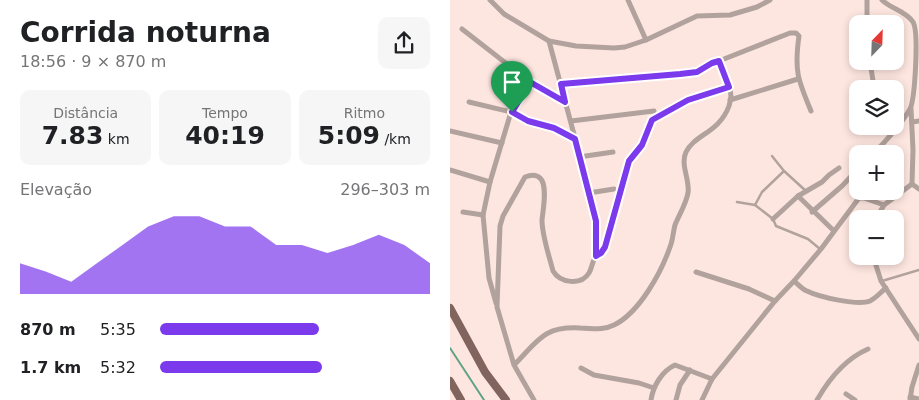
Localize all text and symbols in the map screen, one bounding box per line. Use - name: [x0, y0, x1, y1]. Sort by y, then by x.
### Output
- north arrow: [849, 15, 904, 70]
- map controls: [849, 15, 904, 265]
- text: Corrida noturna: [20, 16, 271, 49]
- button: share: [378, 17, 430, 69]
- text: 18:56 · 9 × 870 m: [20, 52, 166, 71]
- pin: [491, 61, 533, 112]
- icon: arrive: [498, 68, 526, 96]
- button: layers: [849, 80, 904, 135]
- text: Distância: [53, 105, 118, 121]
- text: Tempo: [202, 105, 248, 121]
- text: Ritmo: [344, 105, 385, 121]
- text: 7.83: [42, 121, 103, 150]
- text: 40:19: [185, 121, 265, 150]
- text: 5:09: [318, 121, 380, 150]
- text: km: [103, 131, 130, 147]
- text: /km: [380, 131, 411, 147]
- button: +: [849, 145, 904, 200]
- text: Elevação: [20, 180, 92, 199]
- text: 296–303 m: [340, 180, 430, 199]
- button: −: [849, 210, 904, 265]
- text: 870 m: [20, 320, 76, 339]
- text: 5:35: [100, 320, 136, 339]
- text: 1.7 km: [20, 358, 81, 377]
- text: 5:32: [100, 358, 136, 377]

